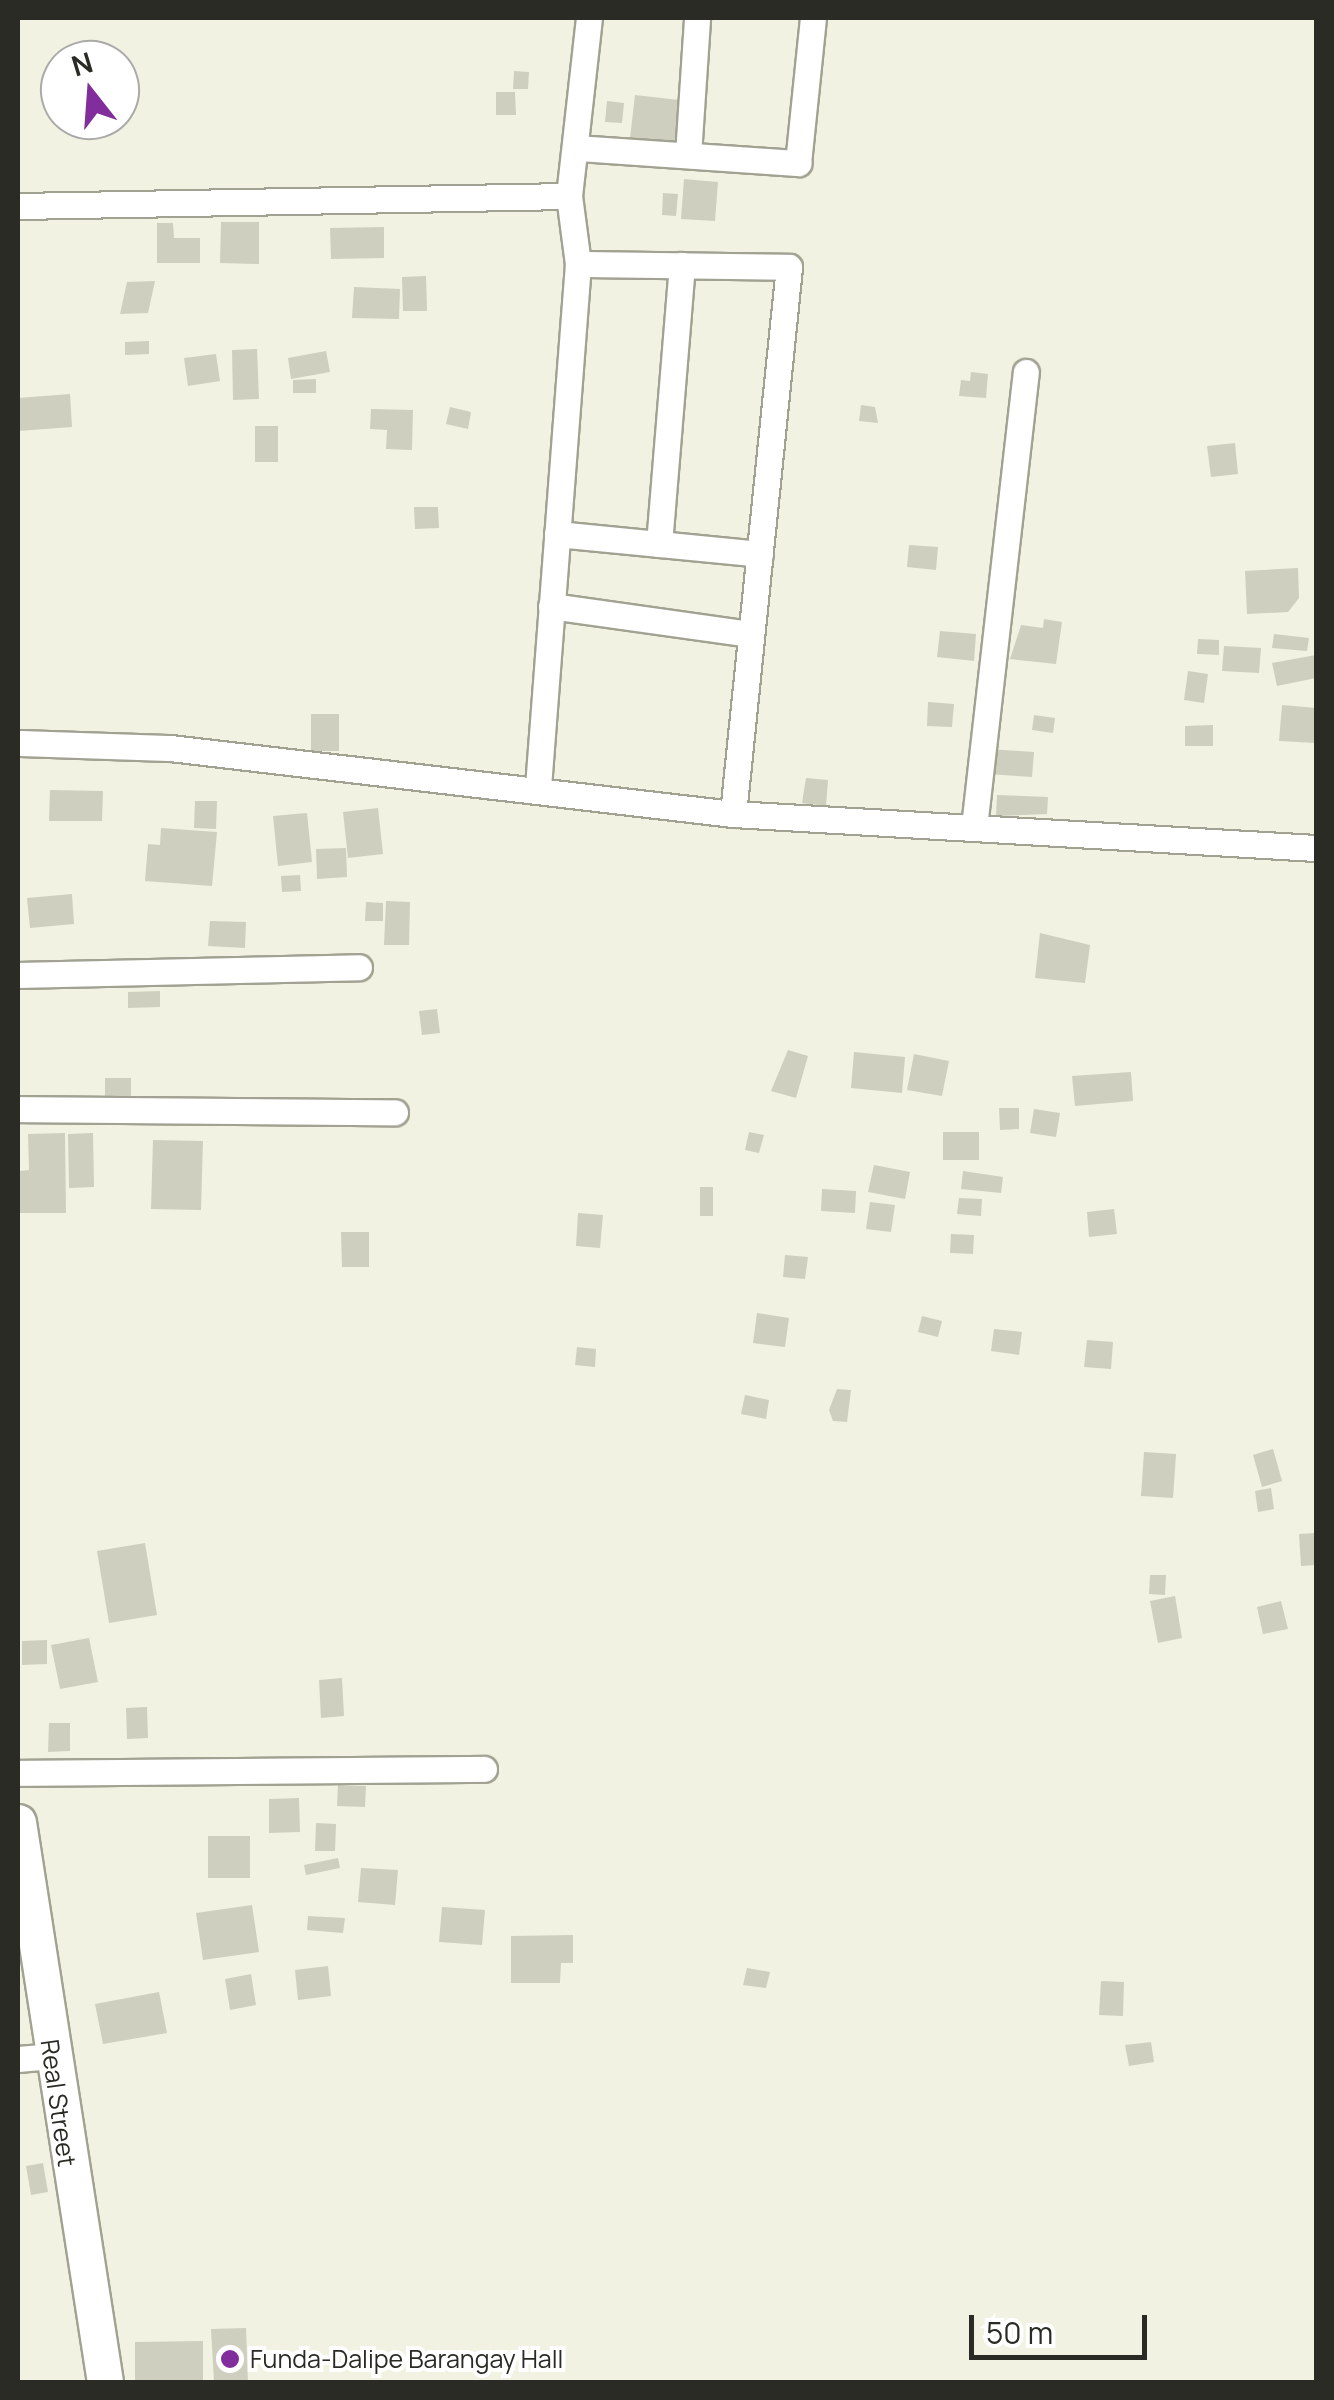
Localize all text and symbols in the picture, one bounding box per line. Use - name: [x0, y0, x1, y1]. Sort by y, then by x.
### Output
- north arrow: [40, 40, 140, 140]
- text: N: [67, 42, 97, 84]
- street label: Real Street: [34, 2037, 82, 2169]
- scale bar: [974, 2295, 1152, 2357]
- text: 50 m: [986, 2312, 1053, 2353]
- place label: Funda-Dalipe Barangay Hall: [250, 2344, 563, 2374]
- marker: Funda-Dalipe Barangay Hall: [219, 2348, 241, 2370]

